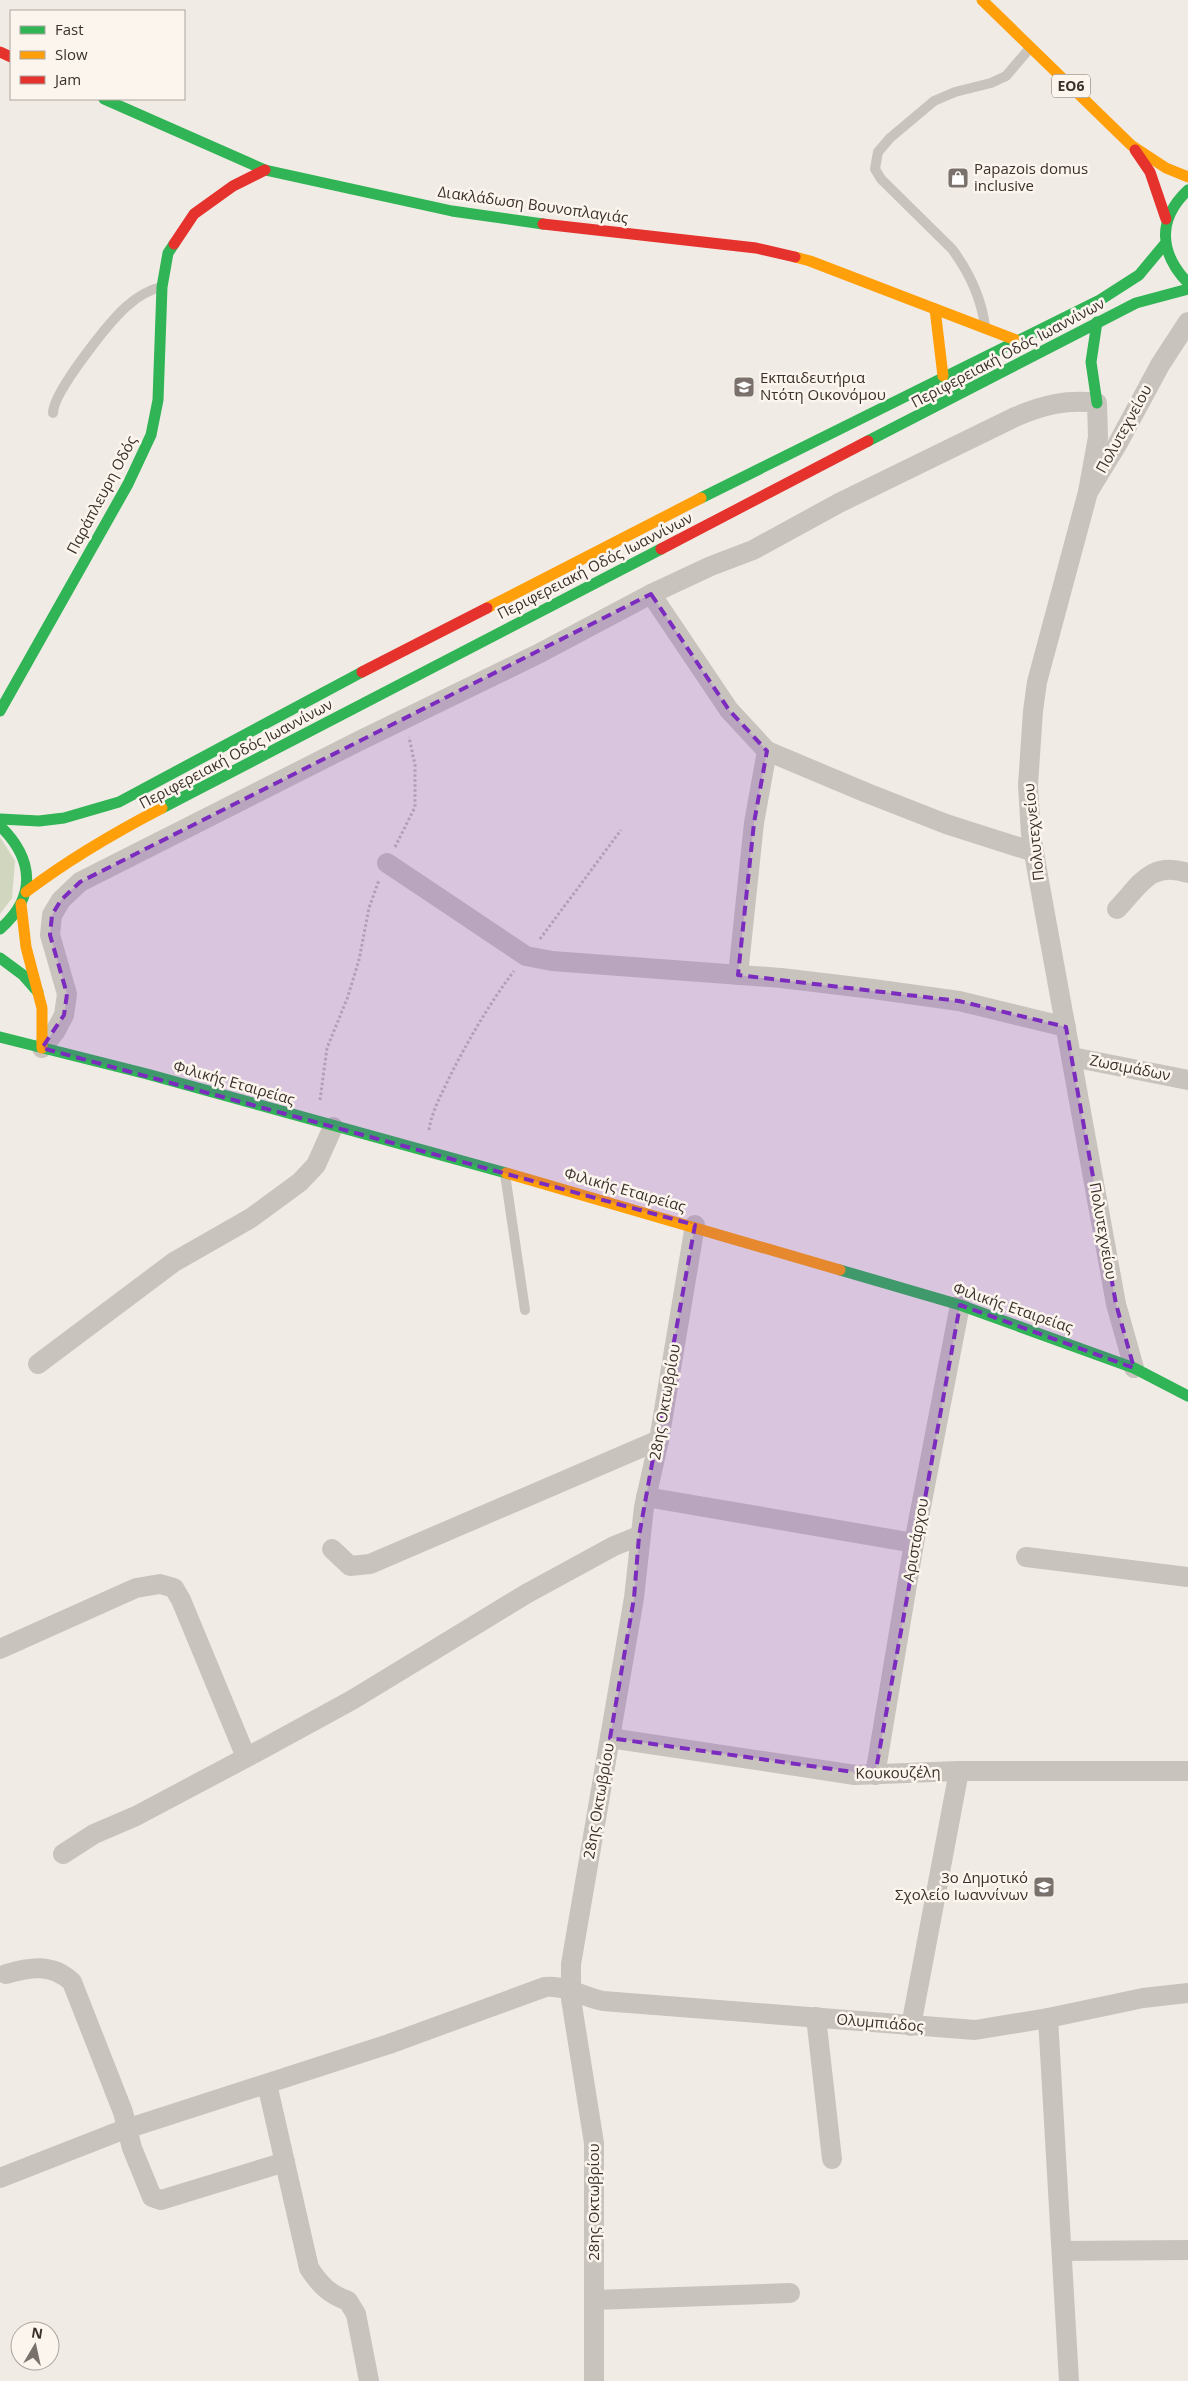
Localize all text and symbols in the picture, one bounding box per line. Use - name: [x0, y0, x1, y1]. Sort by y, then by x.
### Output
- legend: [10, 10, 185, 100]
- text: Fast: [55, 19, 84, 39]
- text: Slow: [55, 44, 88, 64]
- text: Jam: [53, 69, 81, 89]
- road number: ΕΟ6: [1052, 74, 1090, 98]
- place label: Papazois domus inclusive: [974, 158, 1088, 195]
- shop icon: Papazois domus inclusive: [946, 166, 970, 190]
- street label: Διακλάδωση Βουνοπλαγιάς: [437, 181, 630, 227]
- street label: Περιφερειακή Οδός Ιωαννίνων: [907, 292, 1108, 412]
- place label: Εκπαιδευτήρια Ντότη Οικονόμου: [760, 367, 886, 404]
- school or university icon: Εκπαιδευτήρια Ντότη Οικονόμου: [732, 375, 756, 399]
- street label: Πολυτεχνείου: [1091, 381, 1156, 476]
- street label: Παράπλευρη Οδός: [61, 432, 141, 557]
- street label: Περιφερειακή Οδός Ιωαννίνων: [494, 507, 696, 623]
- street label: Περιφερειακή Οδός Ιωαννίνων: [135, 693, 336, 813]
- street label: Πολυτεχνείου: [1018, 782, 1048, 882]
- street label: Ζωσιμάδων: [1088, 1049, 1172, 1085]
- street label: Φιλικής Εταιρείας: [171, 1055, 297, 1109]
- street label: Φιλικής Εταιρείας: [562, 1162, 688, 1216]
- street label: Πολυτεχνείου: [1086, 1181, 1122, 1281]
- street label: Φιλικής Εταιρείας: [951, 1277, 1076, 1337]
- street label: 28ης Οκτωβρίου: [644, 1342, 684, 1461]
- street label: Αριστάρχου: [898, 1497, 932, 1583]
- street label: 28ης Οκτωβρίου: [578, 1741, 618, 1860]
- street label: Κουκουζέλη: [855, 1761, 941, 1783]
- place label: 3ο Δημοτικό Σχολείο Ιωαννίνων: [895, 1867, 1028, 1904]
- school or university icon: 3ο Δημοτικό Σχολείο Ιωαννίνων: [1032, 1875, 1056, 1899]
- street label: Ολυμπιάδος: [836, 2008, 924, 2036]
- street label: 28ης Οκτωβρίου: [583, 2143, 603, 2261]
- north arrow: [10, 2321, 60, 2371]
- text: N: [30, 2322, 44, 2343]

